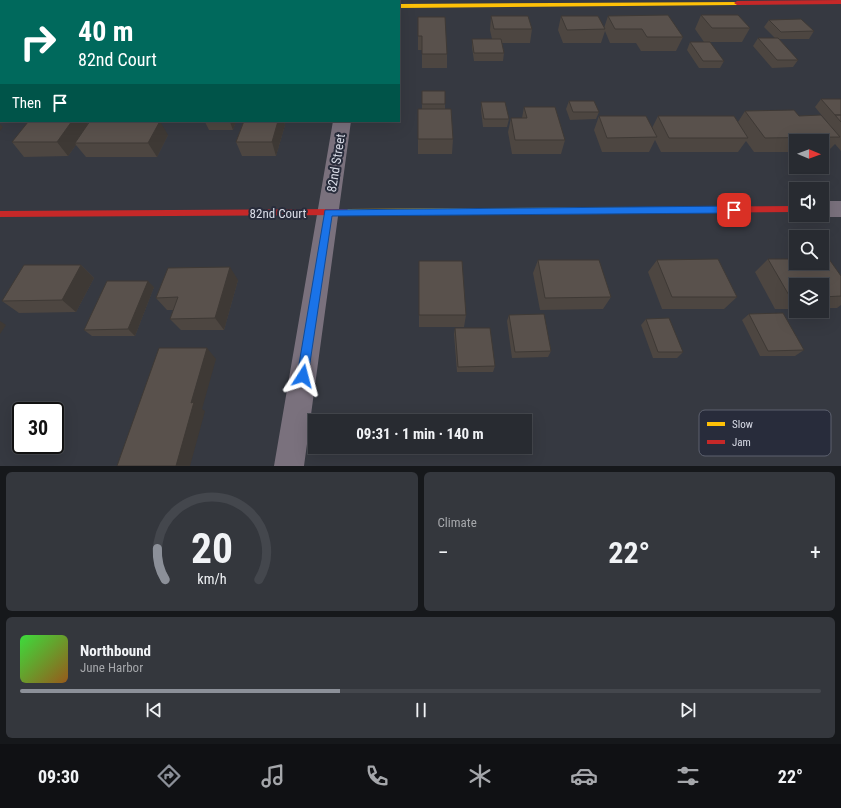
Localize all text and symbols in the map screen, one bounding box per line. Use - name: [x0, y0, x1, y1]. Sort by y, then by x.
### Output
- text: 40 m: [78, 15, 134, 48]
- icon: right: [12, 16, 64, 68]
- text: 82nd Court: [78, 49, 157, 70]
- icon: arrive: [49, 92, 71, 114]
- text: Then: [12, 94, 41, 112]
- street label: 82nd Street: [324, 133, 348, 193]
- north arrow: [789, 134, 829, 174]
- map controls: [789, 134, 829, 318]
- button: sound: [789, 182, 829, 222]
- pin: [717, 193, 751, 227]
- icon: arrive: [723, 199, 745, 221]
- street label: 82nd Court: [250, 206, 307, 221]
- button: search: [789, 230, 829, 270]
- button: layers: [789, 278, 829, 318]
- position arrow: [282, 355, 324, 397]
- speed limit sign: 30: [12, 402, 64, 454]
- legend: [699, 410, 831, 456]
- text: Slow: [732, 418, 753, 431]
- text: 09:31 · 1 min · 140 m: [356, 425, 484, 443]
- text: Jam: [732, 436, 751, 449]
- text: Climate: [438, 515, 477, 530]
- text: 20: [191, 523, 233, 572]
- text: 22°: [608, 535, 650, 570]
- text: −: [438, 540, 449, 565]
- text: +: [810, 540, 821, 565]
- text: km/h: [197, 570, 226, 586]
- text: Northbound: [80, 642, 151, 660]
- text: June Harbor: [80, 660, 143, 675]
- icon: previous: [143, 699, 165, 721]
- icon: pause: [410, 699, 432, 721]
- icon: next: [677, 699, 699, 721]
- icon: directions: [155, 762, 183, 790]
- icon: music: [259, 762, 287, 790]
- icon: phone: [363, 762, 391, 790]
- icon: climate: [466, 762, 494, 790]
- icon: car: [570, 762, 598, 790]
- icon: filters: [674, 762, 702, 790]
- text: 09:30: [38, 766, 79, 787]
- text: 22°: [778, 766, 803, 787]

